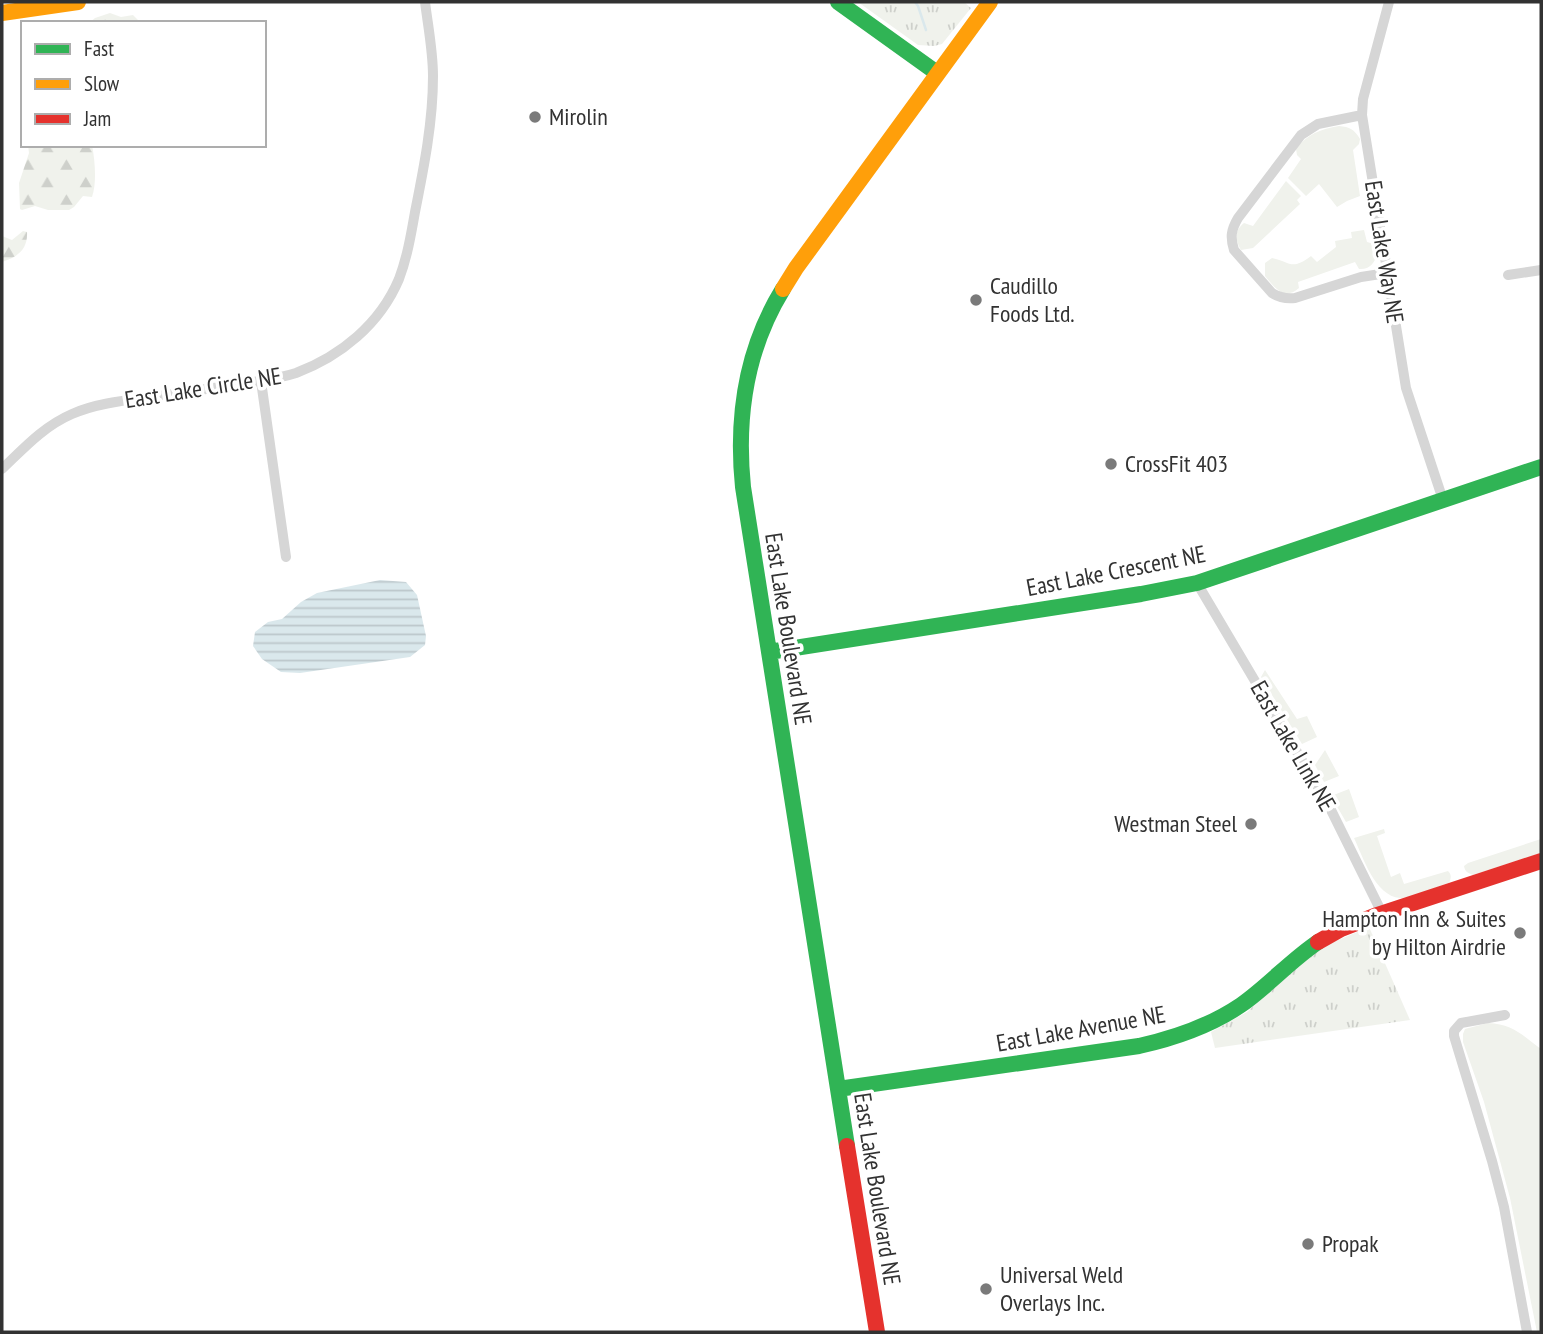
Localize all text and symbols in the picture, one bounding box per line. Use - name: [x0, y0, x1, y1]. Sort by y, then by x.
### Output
- legend: [21, 21, 266, 147]
- text: Fast: [84, 35, 114, 62]
- text: Slow: [84, 70, 120, 97]
- place label: Mirolin: [549, 101, 608, 132]
- text: Jam: [83, 105, 111, 132]
- marker: Mirolin: [527, 109, 543, 125]
- street label: East Lake Way NE: [1358, 178, 1411, 326]
- place label: Caudillo Foods Ltd.: [990, 270, 1075, 329]
- marker: Caudillo Foods Ltd.: [968, 292, 984, 308]
- street label: East Lake Circle NE: [122, 360, 283, 415]
- place label: CrossFit 403: [1125, 448, 1228, 479]
- marker: CrossFit 403: [1103, 456, 1119, 472]
- street label: East Lake Boulevard NE: [758, 531, 819, 727]
- street label: East Lake Crescent NE: [1024, 538, 1208, 603]
- street label: East Lake Link NE: [1244, 675, 1343, 817]
- place label: Westman Steel: [1114, 808, 1237, 839]
- marker: Westman Steel: [1243, 816, 1259, 832]
- place label: Hampton Inn & Suites by Hilton Airdrie: [1322, 903, 1506, 962]
- marker: Hampton Inn & Suites by Hilton Airdrie: [1512, 925, 1528, 941]
- street label: East Lake Avenue NE: [994, 998, 1168, 1059]
- street label: East Lake Boulevard NE: [847, 1091, 908, 1287]
- place label: Propak: [1322, 1228, 1379, 1259]
- marker: Propak: [1300, 1236, 1316, 1252]
- place label: Universal Weld Overlays Inc.: [1000, 1259, 1123, 1318]
- marker: Universal Weld Overlays Inc.: [978, 1281, 994, 1297]

